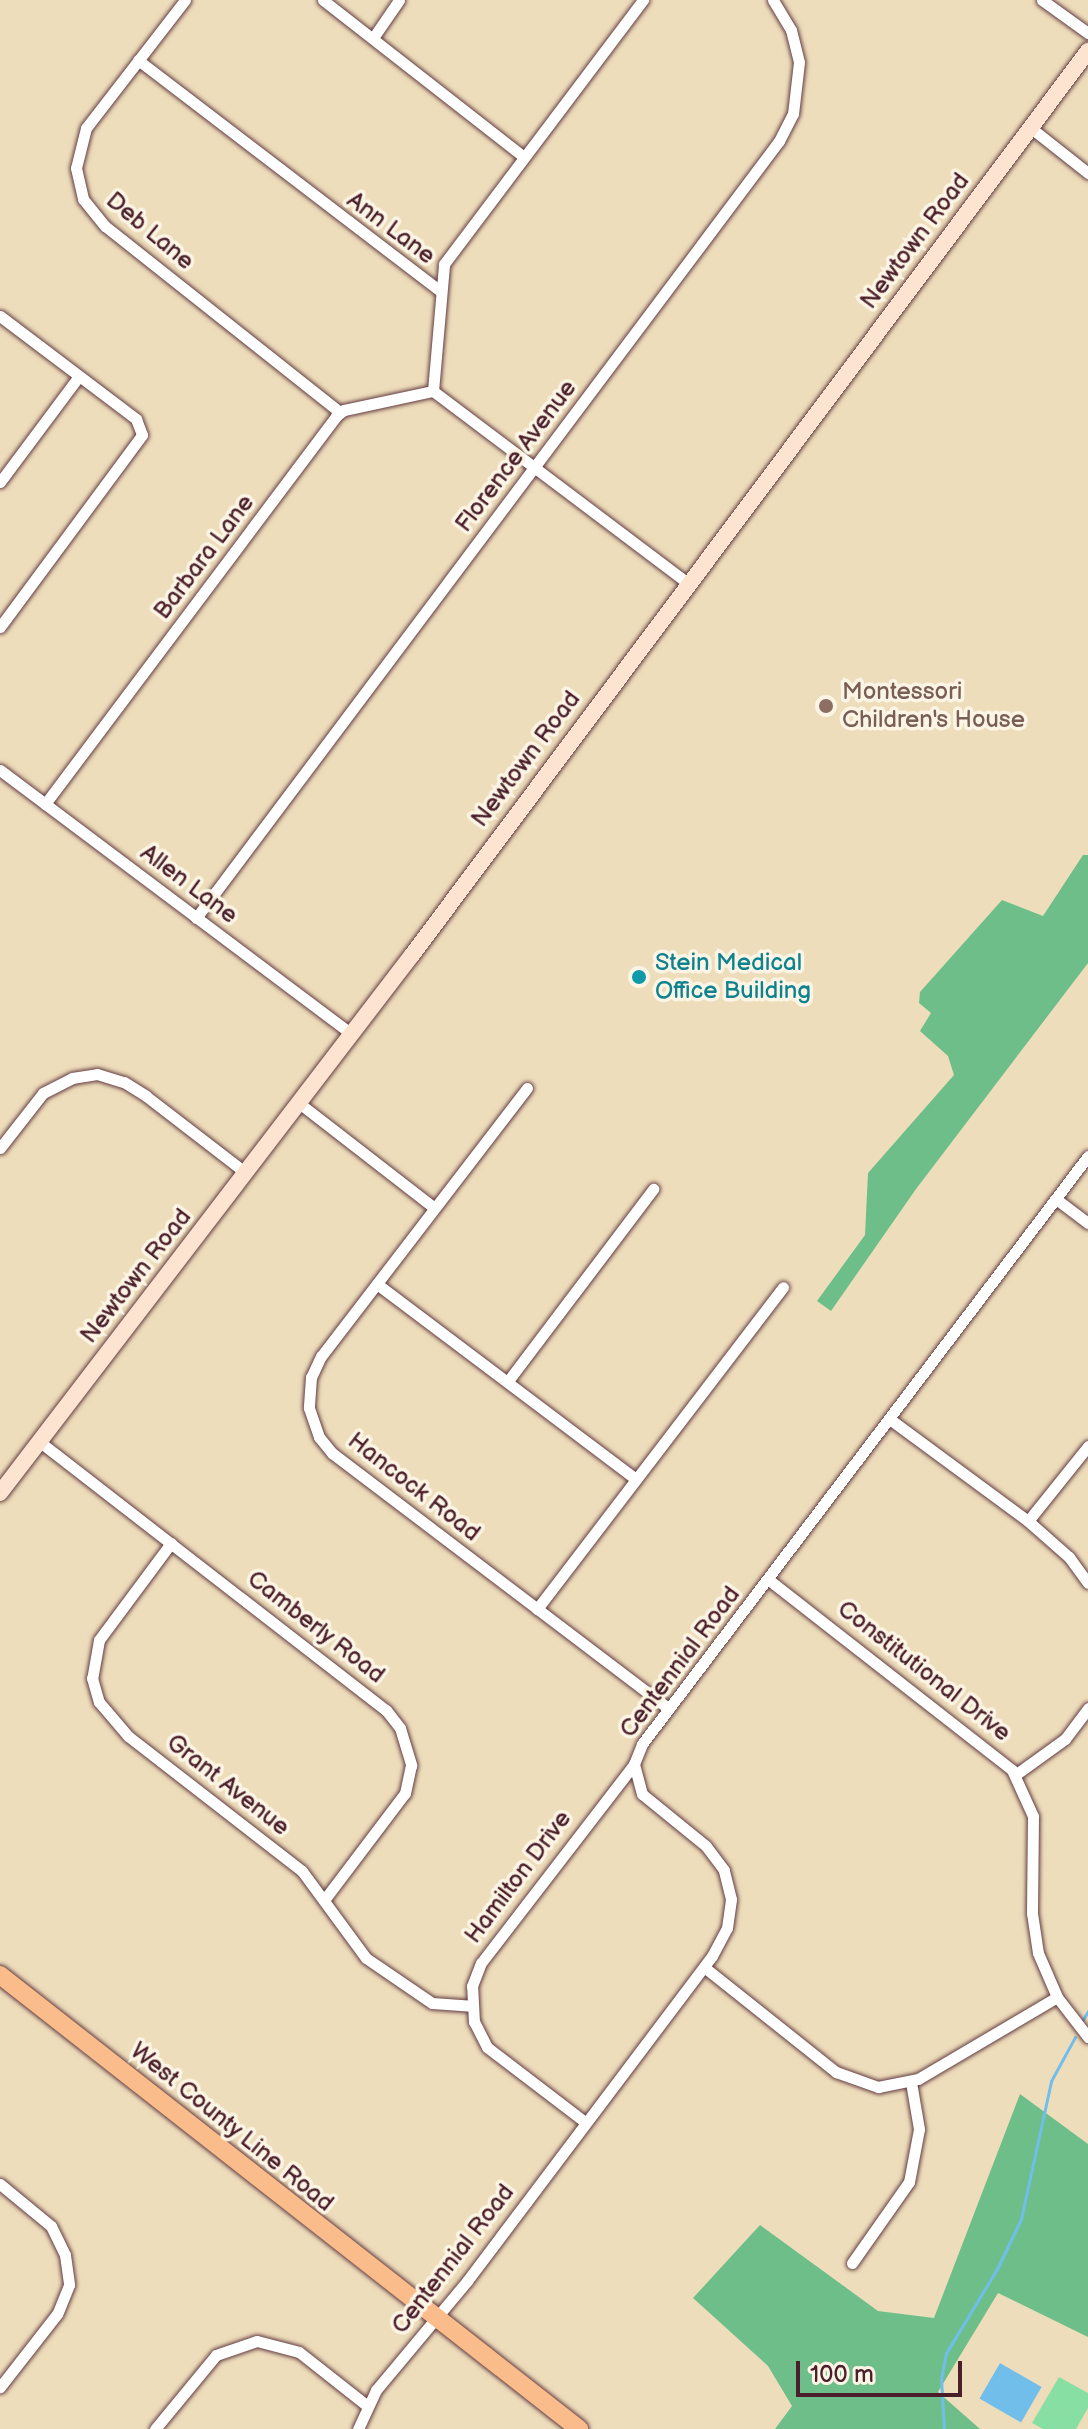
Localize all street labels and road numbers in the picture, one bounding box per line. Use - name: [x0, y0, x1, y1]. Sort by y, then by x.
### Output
- street label: Newtown Road: [855, 167, 975, 315]
- street label: Deb Lane: [100, 186, 200, 276]
- street label: Ann Lane: [341, 186, 441, 270]
- street label: Florence Avenue: [449, 374, 583, 538]
- street label: Barbara Lane: [148, 489, 260, 625]
- street label: Newtown Road: [466, 685, 586, 833]
- street label: Allen Lane: [135, 838, 243, 930]
- street label: Newtown Road: [75, 1203, 197, 1349]
- street label: Hancock Road: [342, 1426, 486, 1548]
- street label: Camberly Road: [241, 1564, 391, 1690]
- street label: Centennial Road: [614, 1581, 746, 1743]
- street label: Constitutional Drive: [832, 1594, 1016, 1748]
- street label: Grant Avenue: [161, 1728, 295, 1842]
- street label: Hamilton Drive: [459, 1805, 577, 1949]
- street label: West County Line Road: [124, 2036, 340, 2218]
- street label: Centennial Road: [386, 2178, 520, 2340]

